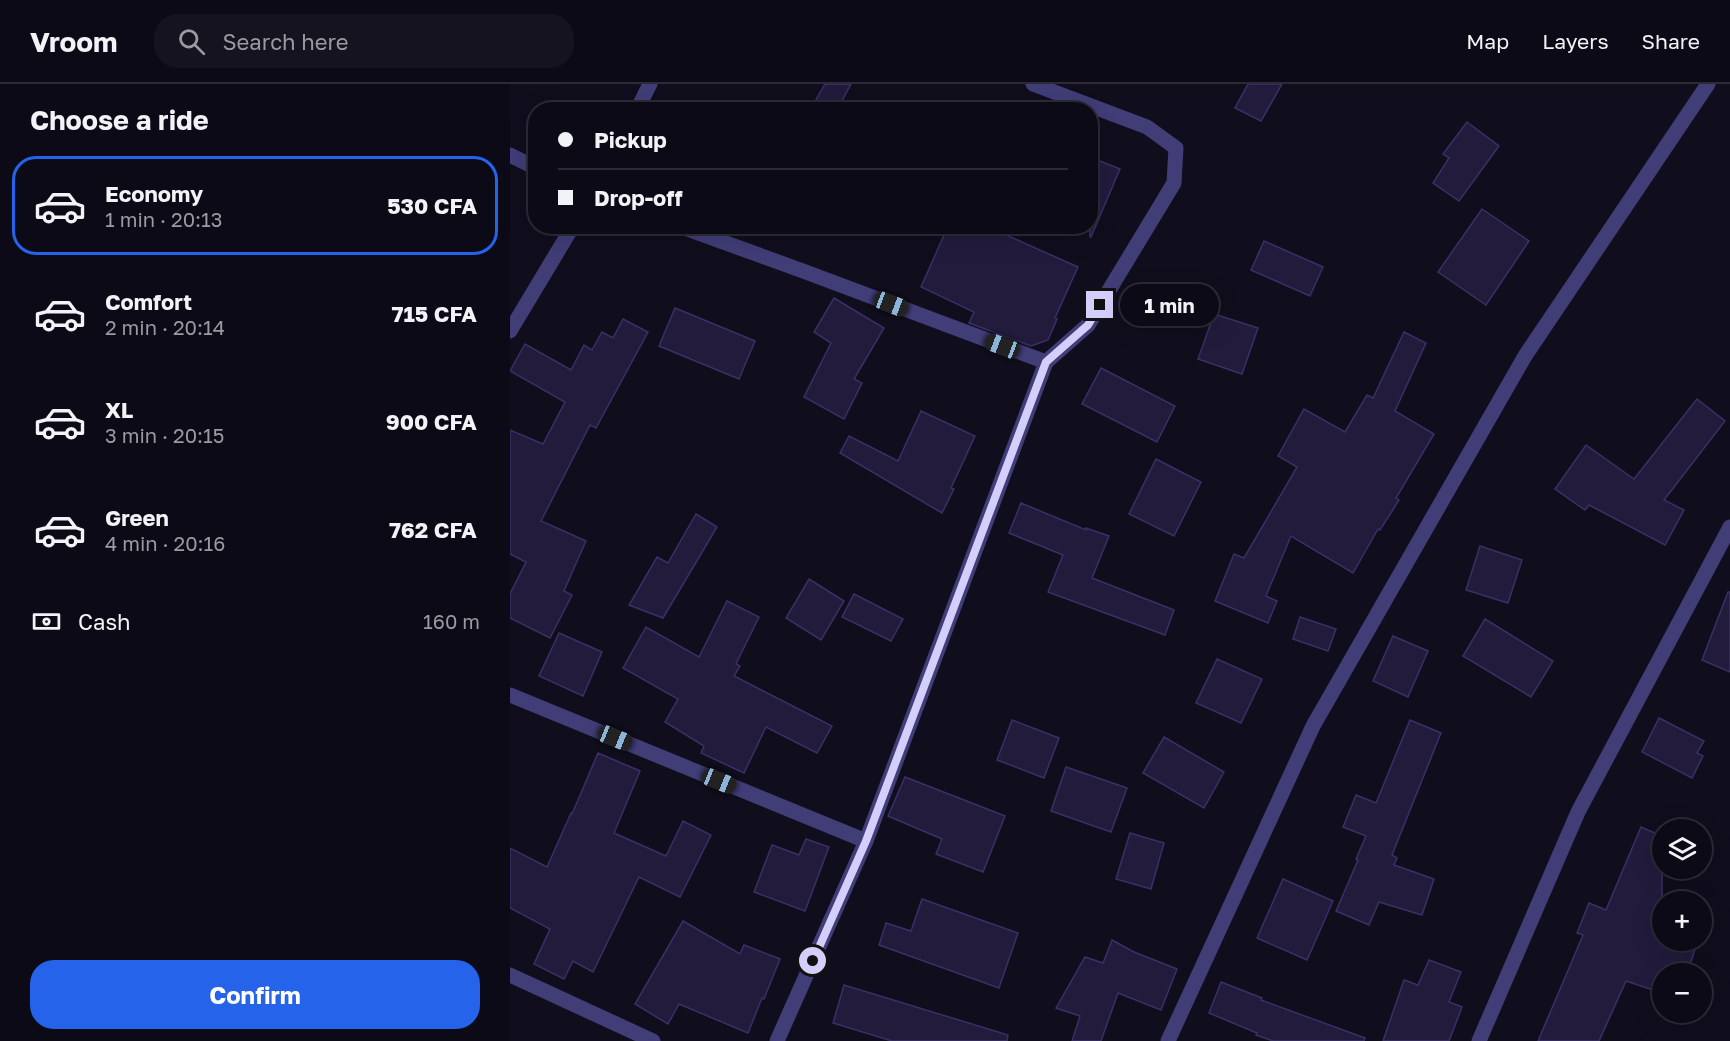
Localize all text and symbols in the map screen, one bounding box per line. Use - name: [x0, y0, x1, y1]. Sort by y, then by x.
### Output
- search box: [154, 14, 574, 68]
- text: Vroom: [30, 25, 118, 58]
- icon: search: [175, 25, 208, 58]
- text: Search here: [223, 28, 349, 55]
- text: Map: [1466, 28, 1509, 54]
- text: Layers: [1542, 28, 1609, 54]
- text: Share: [1642, 28, 1700, 54]
- text: Choose a ride: [30, 104, 209, 136]
- text: Pickup: [594, 126, 667, 153]
- icon: car: [33, 179, 87, 233]
- text: Economy: [105, 180, 203, 207]
- text: Drop-off: [594, 184, 683, 211]
- text: 530 CFA: [387, 192, 477, 219]
- text: 1 min · 20:13: [105, 207, 222, 231]
- callout: 1 min: [1121, 284, 1220, 326]
- icon: car: [33, 287, 87, 341]
- text: Comfort: [105, 288, 192, 315]
- car: [871, 289, 911, 319]
- route end: [1086, 291, 1113, 318]
- text: 1 min: [1144, 293, 1195, 317]
- text: 715 CFA: [392, 300, 477, 327]
- text: 2 min · 20:14: [105, 315, 225, 339]
- car: [982, 331, 1022, 361]
- icon: car: [33, 395, 87, 449]
- text: XL: [105, 396, 133, 423]
- text: 900 CFA: [386, 408, 477, 435]
- text: 3 min · 20:15: [105, 423, 224, 447]
- icon: car: [33, 503, 87, 557]
- text: Green: [105, 504, 169, 531]
- text: 762 CFA: [389, 516, 477, 543]
- text: 4 min · 20:16: [105, 531, 225, 555]
- icon: cash: [30, 605, 63, 638]
- text: Cash: [78, 608, 131, 635]
- text: 160 m: [423, 609, 480, 633]
- car: [595, 723, 635, 753]
- car: [699, 766, 739, 796]
- map controls: [1652, 819, 1712, 1023]
- button: layers: [1652, 819, 1712, 879]
- button: +: [1652, 891, 1712, 951]
- route start: [799, 947, 826, 974]
- button: Confirm: [30, 960, 480, 1029]
- button: −: [1652, 963, 1712, 1023]

